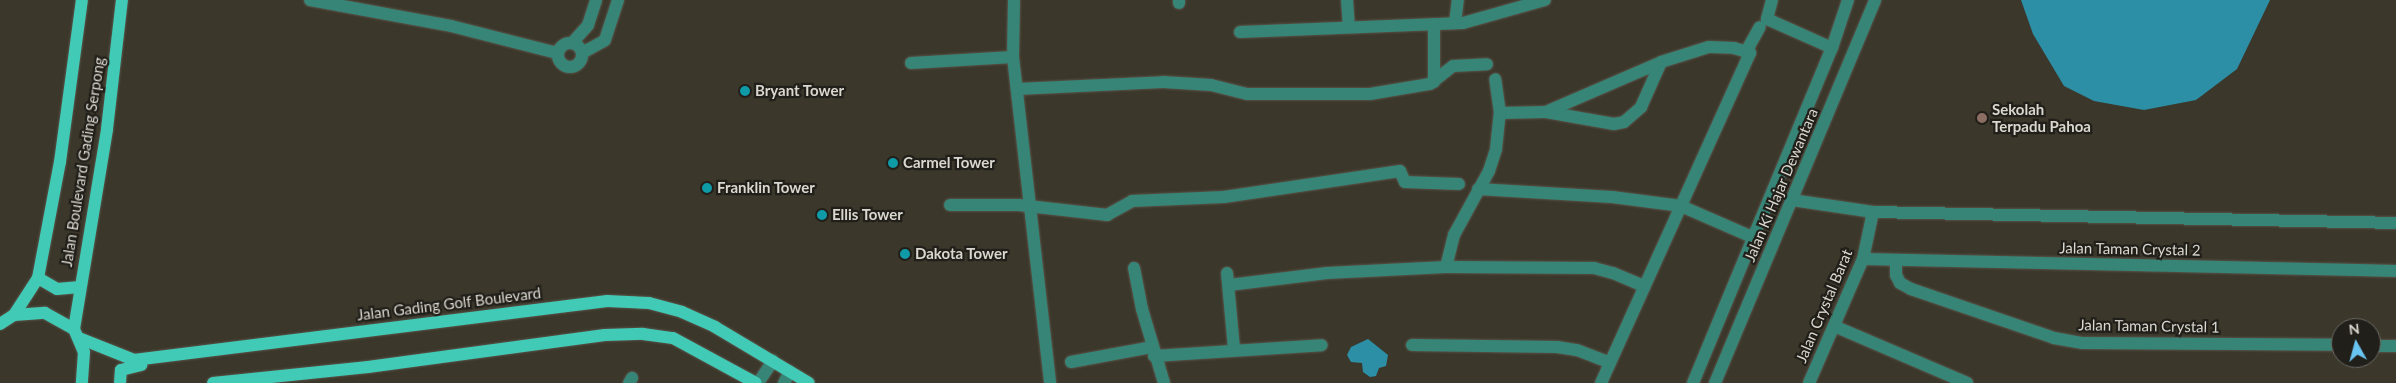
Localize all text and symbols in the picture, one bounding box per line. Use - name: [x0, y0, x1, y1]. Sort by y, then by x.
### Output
- street label: Jalan Boulevard Gading Serpong: [58, 56, 108, 268]
- place label: Bryant Tower: [755, 82, 844, 100]
- marker: Bryant Tower: [739, 85, 751, 97]
- place label: Sekolah Terpadu Pahoa: [1992, 100, 2091, 135]
- street label: Jalan Ki Hajar Dewantara: [1740, 105, 1822, 265]
- marker: Sekolah Terpadu Pahoa: [1976, 112, 1988, 124]
- place label: Carmel Tower: [903, 154, 995, 172]
- marker: Carmel Tower: [887, 157, 899, 169]
- place label: Franklin Tower: [717, 179, 815, 197]
- marker: Franklin Tower: [701, 182, 713, 194]
- place label: Ellis Tower: [832, 206, 903, 224]
- marker: Ellis Tower: [816, 209, 828, 221]
- street label: Jalan Taman Crystal 2: [2059, 239, 2201, 259]
- place label: Dakota Tower: [915, 245, 1008, 263]
- street label: Jalan Crystal Barat: [1792, 247, 1856, 365]
- marker: Dakota Tower: [899, 248, 911, 260]
- street label: Jalan Gading Golf Boulevard: [356, 284, 542, 324]
- street label: Jalan Taman Crystal 1: [2078, 316, 2220, 336]
- north arrow: [2331, 318, 2381, 368]
- text: N: [2348, 320, 2361, 338]

